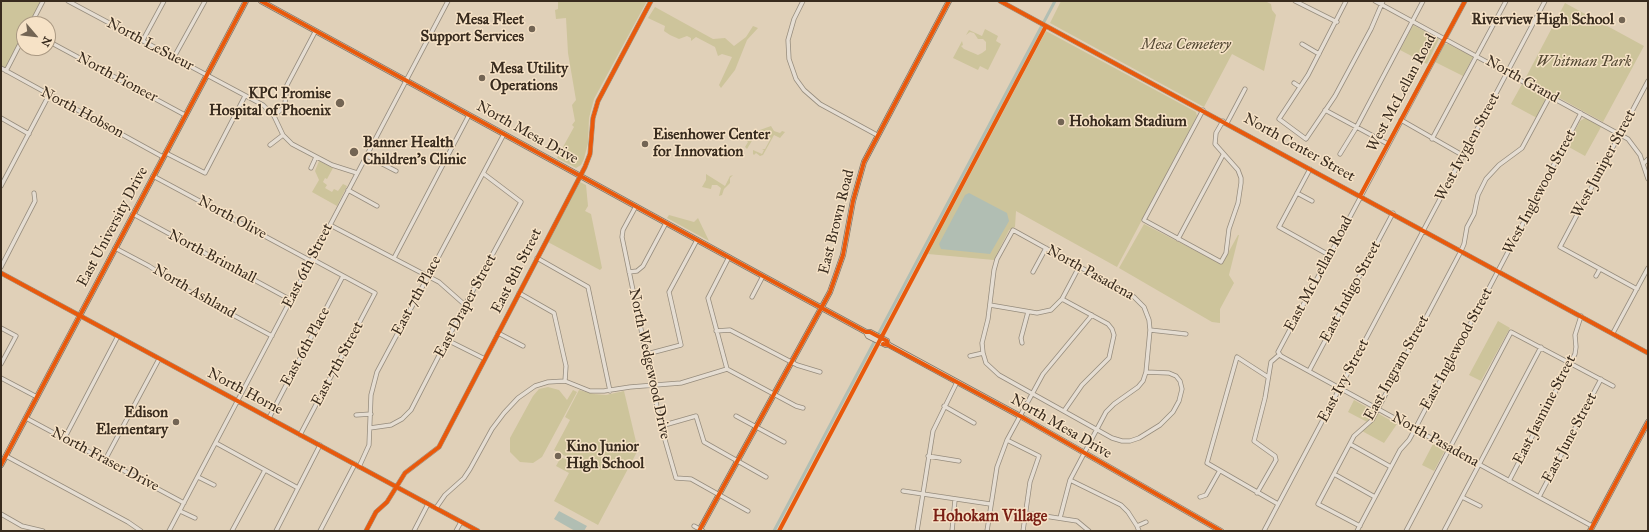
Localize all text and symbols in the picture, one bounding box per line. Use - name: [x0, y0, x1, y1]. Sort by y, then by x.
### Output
- place label: Mesa Fleet Support Services: [421, 11, 524, 46]
- place label: Riverview High School: [1472, 11, 1614, 29]
- street label: North LeSueur: [103, 14, 197, 76]
- marker: Riverview High School: [1617, 15, 1627, 25]
- north arrow: [16, 16, 56, 56]
- marker: Mesa Fleet Support Services: [527, 24, 537, 34]
- street label: West McLellan Road: [1363, 31, 1441, 155]
- text: N: [38, 34, 54, 49]
- park label: Mesa Cemetery: [1141, 36, 1231, 54]
- street label: North Pioneer: [73, 49, 161, 107]
- street label: North Grand: [1482, 52, 1562, 108]
- park label: Whitman Park: [1537, 53, 1631, 71]
- place label: Mesa Utility Operations: [490, 60, 568, 95]
- marker: Mesa Utility Operations: [477, 73, 487, 83]
- street label: North Hobson: [37, 84, 127, 142]
- place label: KPC Promise Hospital of Phoenix: [209, 85, 331, 120]
- street label: West Ivyglen Street: [1432, 90, 1504, 204]
- marker: KPC Promise Hospital of Phoenix: [334, 97, 346, 109]
- street label: North Mesa Drive: [473, 98, 581, 168]
- street label: West Juniper Street: [1568, 107, 1640, 221]
- street label: North Center Street: [1240, 110, 1358, 186]
- place label: Hohokam Stadium: [1069, 113, 1187, 131]
- marker: Hohokam Stadium: [1056, 117, 1066, 127]
- place label: Eisenhower Center for Innovation: [653, 126, 770, 161]
- street label: West Inglewood Street: [1499, 127, 1581, 257]
- place label: Banner Health Children's Clinic: [363, 134, 466, 169]
- marker: Eisenhower Center for Innovation: [640, 139, 650, 149]
- marker: Banner Health Children's Clinic: [348, 146, 360, 158]
- street label: East University Drive: [74, 164, 152, 290]
- street label: East Brown Road: [815, 168, 859, 276]
- street label: North Olive: [195, 192, 269, 244]
- street label: East McLellan Road: [1281, 213, 1357, 335]
- street label: East 6th Street: [279, 221, 337, 311]
- street label: East 8th Street: [488, 225, 546, 317]
- street label: North Brimhall: [165, 226, 259, 288]
- street label: East Indigo Street: [1317, 238, 1385, 346]
- street label: North Pasadena: [1043, 242, 1137, 304]
- street label: East Draper Street: [431, 251, 501, 361]
- street label: East 7th Place: [389, 253, 445, 339]
- street label: North Ashland: [149, 261, 239, 323]
- street label: East Inglewood Street: [1417, 285, 1497, 413]
- street label: North Wedgewood Drive: [624, 287, 674, 441]
- street label: East 6th Place: [278, 304, 334, 390]
- street label: East Ingram Street: [1361, 312, 1433, 424]
- street label: East 7th Street: [308, 319, 368, 409]
- street label: East Ivy Street: [1314, 336, 1374, 426]
- street label: East Jasmine Street: [1510, 352, 1580, 468]
- street label: North Horne: [204, 365, 286, 419]
- street label: East June Street: [1539, 390, 1601, 486]
- street label: North Mesa Drive: [1007, 391, 1115, 463]
- place label: Edison Elementary: [96, 404, 168, 439]
- street label: North Pasadena: [1388, 409, 1482, 471]
- marker: Edison Elementary: [171, 417, 181, 427]
- street label: North Fraser Drive: [48, 424, 162, 496]
- place label: Kino Junior High School: [566, 438, 644, 473]
- marker: Kino Junior High School: [553, 451, 563, 461]
- district label: Hohokam Village: [933, 507, 1047, 527]

